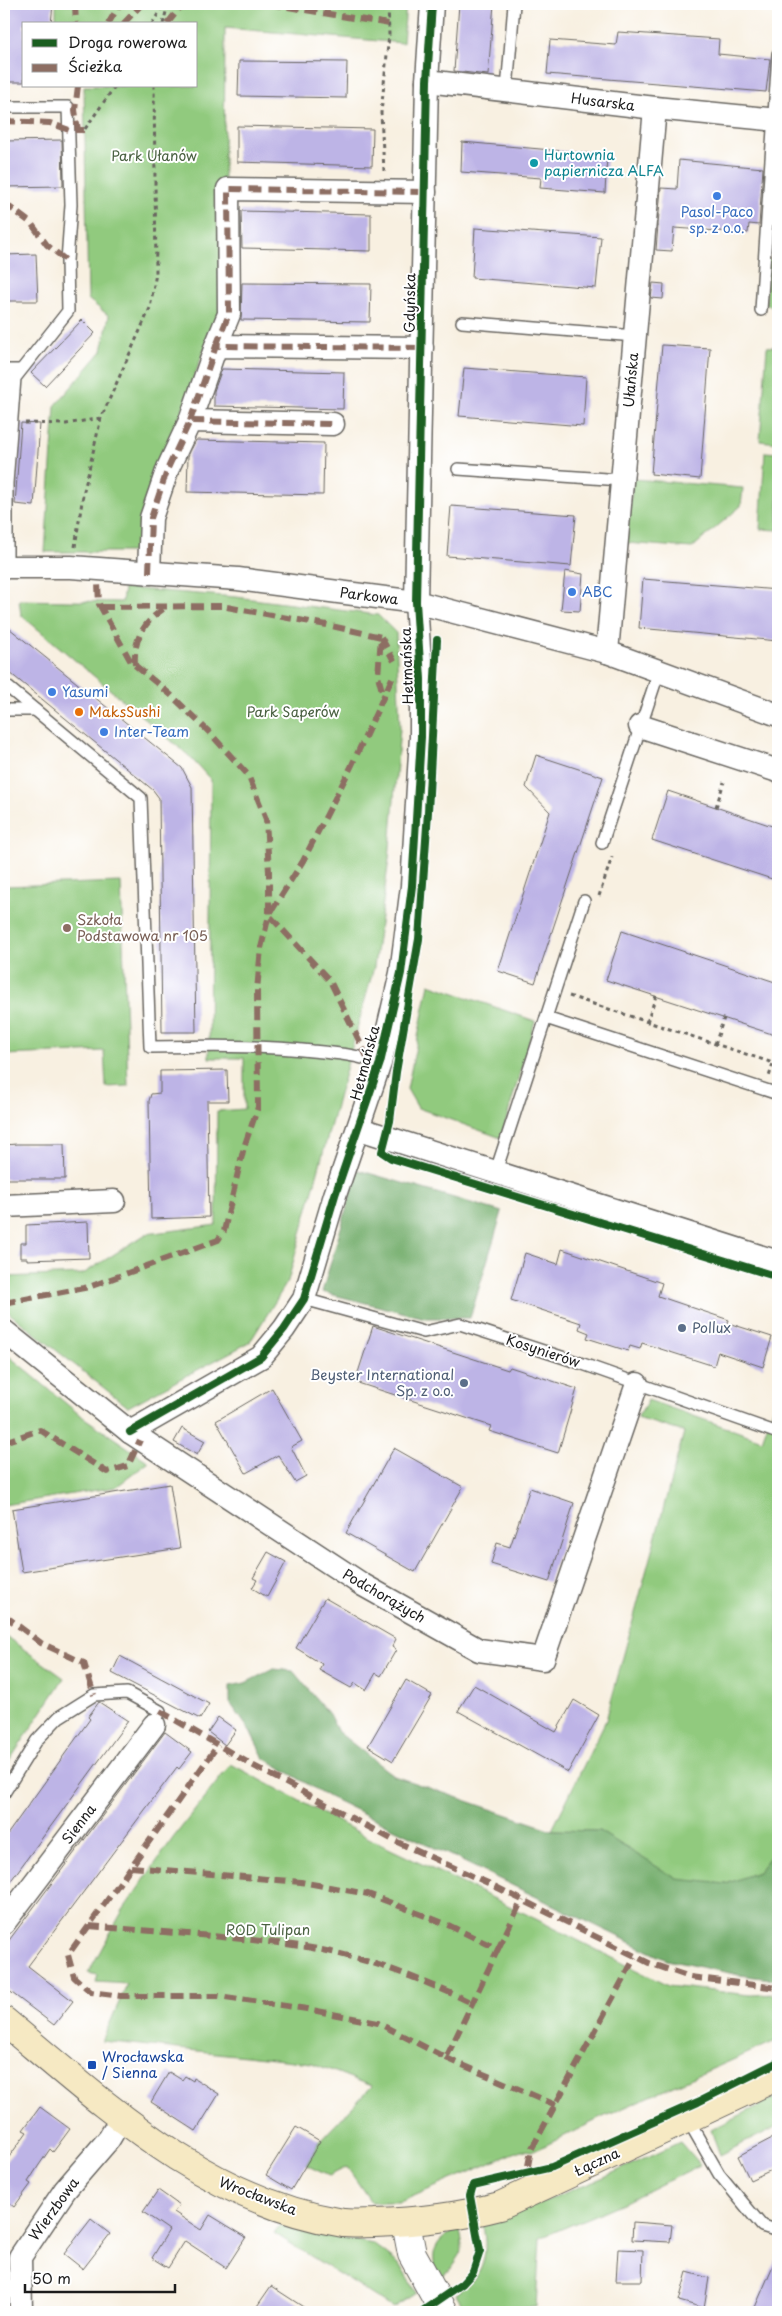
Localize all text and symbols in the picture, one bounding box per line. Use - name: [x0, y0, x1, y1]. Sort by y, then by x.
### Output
- legend: [22, 22, 198, 88]
- text: Droga rowerowa: [68, 30, 187, 53]
- text: Ścieżka: [68, 54, 123, 77]
- street label: Husarska: [570, 87, 636, 116]
- place label: Hurtownia papiernicza ALFA: [544, 144, 664, 181]
- park label: Park Ułanów: [111, 145, 197, 166]
- marker: Hurtownia papiernicza ALFA: [528, 157, 540, 169]
- marker: Pasol-Paco sp. z o.o.: [711, 190, 723, 202]
- place label: Pasol-Paco sp. z o.o.: [681, 201, 754, 238]
- street label: Gdyńska: [398, 273, 421, 333]
- street label: Ułańska: [618, 351, 643, 408]
- street label: Parkowa: [339, 581, 400, 610]
- place label: ABC: [582, 581, 613, 602]
- marker: ABC: [566, 586, 578, 598]
- street label: Hetmańska: [395, 627, 418, 705]
- place label: Yasumi: [62, 681, 109, 702]
- marker: Yasumi: [46, 686, 58, 698]
- place label: MaksSushi: [89, 701, 160, 722]
- park label: Park Saperów: [247, 701, 339, 722]
- marker: MaksSushi: [73, 706, 85, 718]
- place label: Inter-Team: [114, 721, 189, 742]
- marker: Inter-Team: [98, 726, 110, 738]
- place label: Szkoła Podstawowa nr 105: [77, 909, 208, 946]
- marker: Szkoła Podstawowa nr 105: [61, 922, 73, 934]
- street label: Hetmańska: [344, 1023, 385, 1103]
- place label: Pollux: [692, 1317, 731, 1338]
- marker: Pollux: [676, 1322, 688, 1334]
- street label: Kosynierów: [503, 1329, 583, 1372]
- place label: Beyster International Sp. z o.o.: [310, 1364, 454, 1401]
- marker: Beyster International Sp. z o.o.: [458, 1377, 470, 1389]
- street label: Podchorążych: [339, 1563, 430, 1628]
- street label: Sienna: [57, 1799, 101, 1848]
- park label: ROD Tulipan: [226, 1919, 310, 1940]
- place label: Wrocławska / Sienna: [102, 2046, 184, 2083]
- marker: Wrocławska / Sienna: [86, 2059, 98, 2071]
- street label: Łączna: [570, 2142, 623, 2181]
- street label: Wrocławska: [216, 2171, 300, 2220]
- street label: Wierzbowa: [23, 2172, 84, 2245]
- scale bar: [25, 2261, 175, 2293]
- text: 50 m: [32, 2266, 71, 2289]

